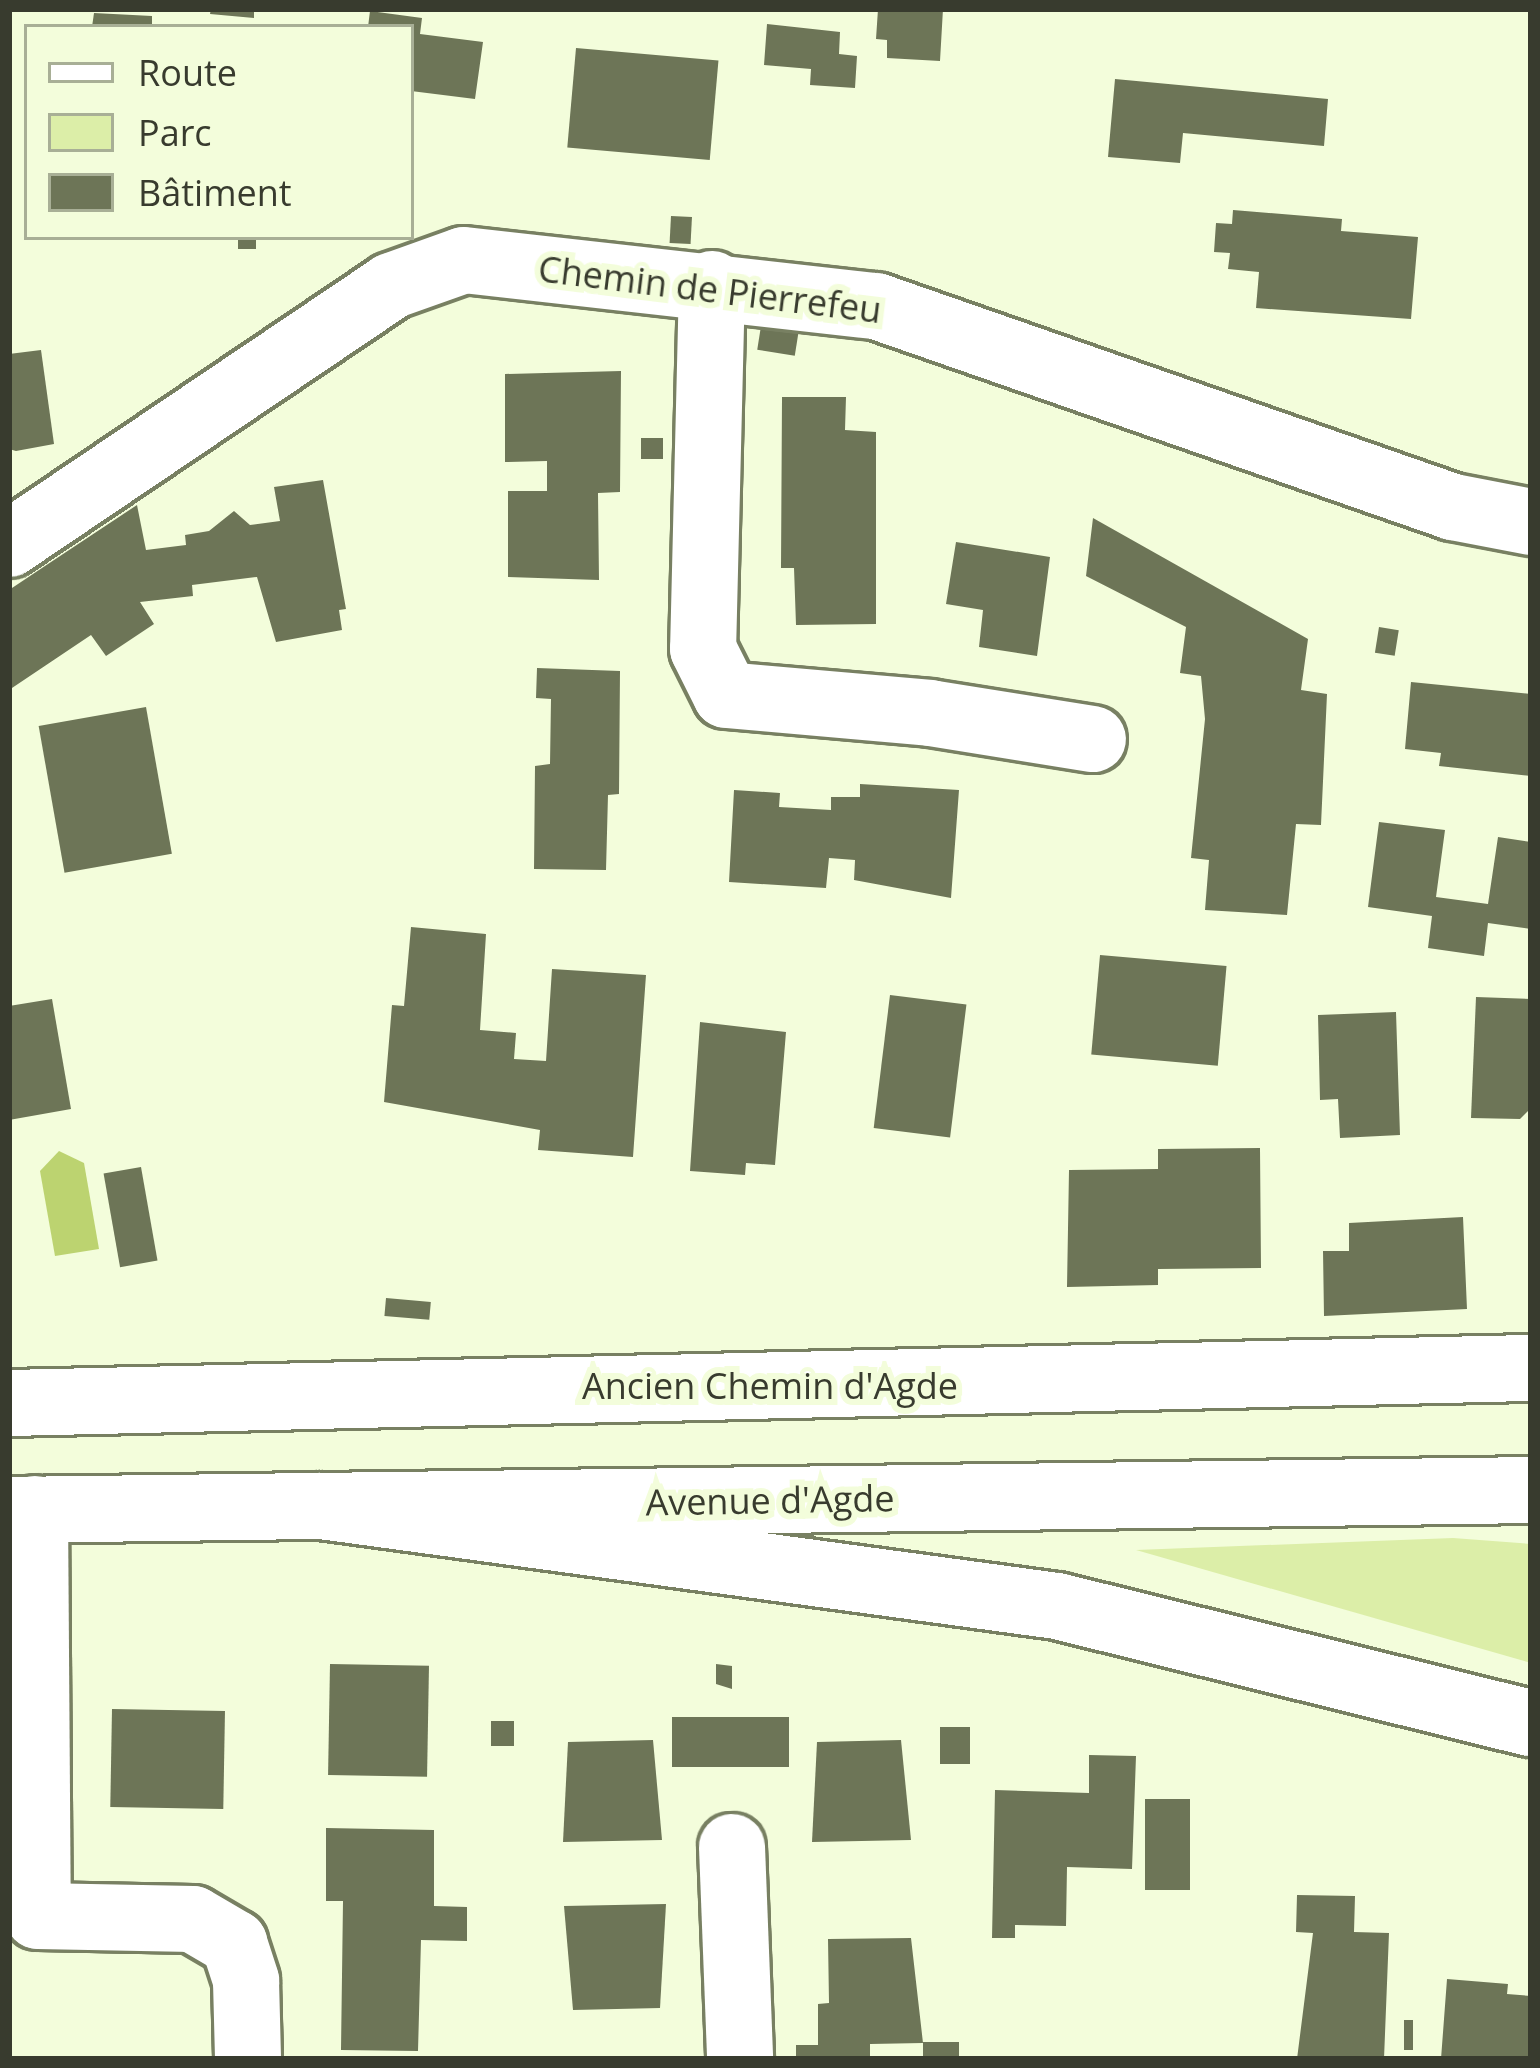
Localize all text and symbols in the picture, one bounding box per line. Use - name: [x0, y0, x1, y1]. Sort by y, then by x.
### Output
- legend: [24, 24, 414, 240]
- text: Route: [138, 48, 237, 97]
- text: Parc: [138, 108, 212, 157]
- text: Bâtiment: [138, 168, 292, 217]
- street label: Chemin de Pierrefeu: [536, 247, 884, 331]
- street label: Ancien Chemin d'Agde: [582, 1364, 958, 1408]
- street label: Avenue d'Agde: [645, 1476, 895, 1524]

